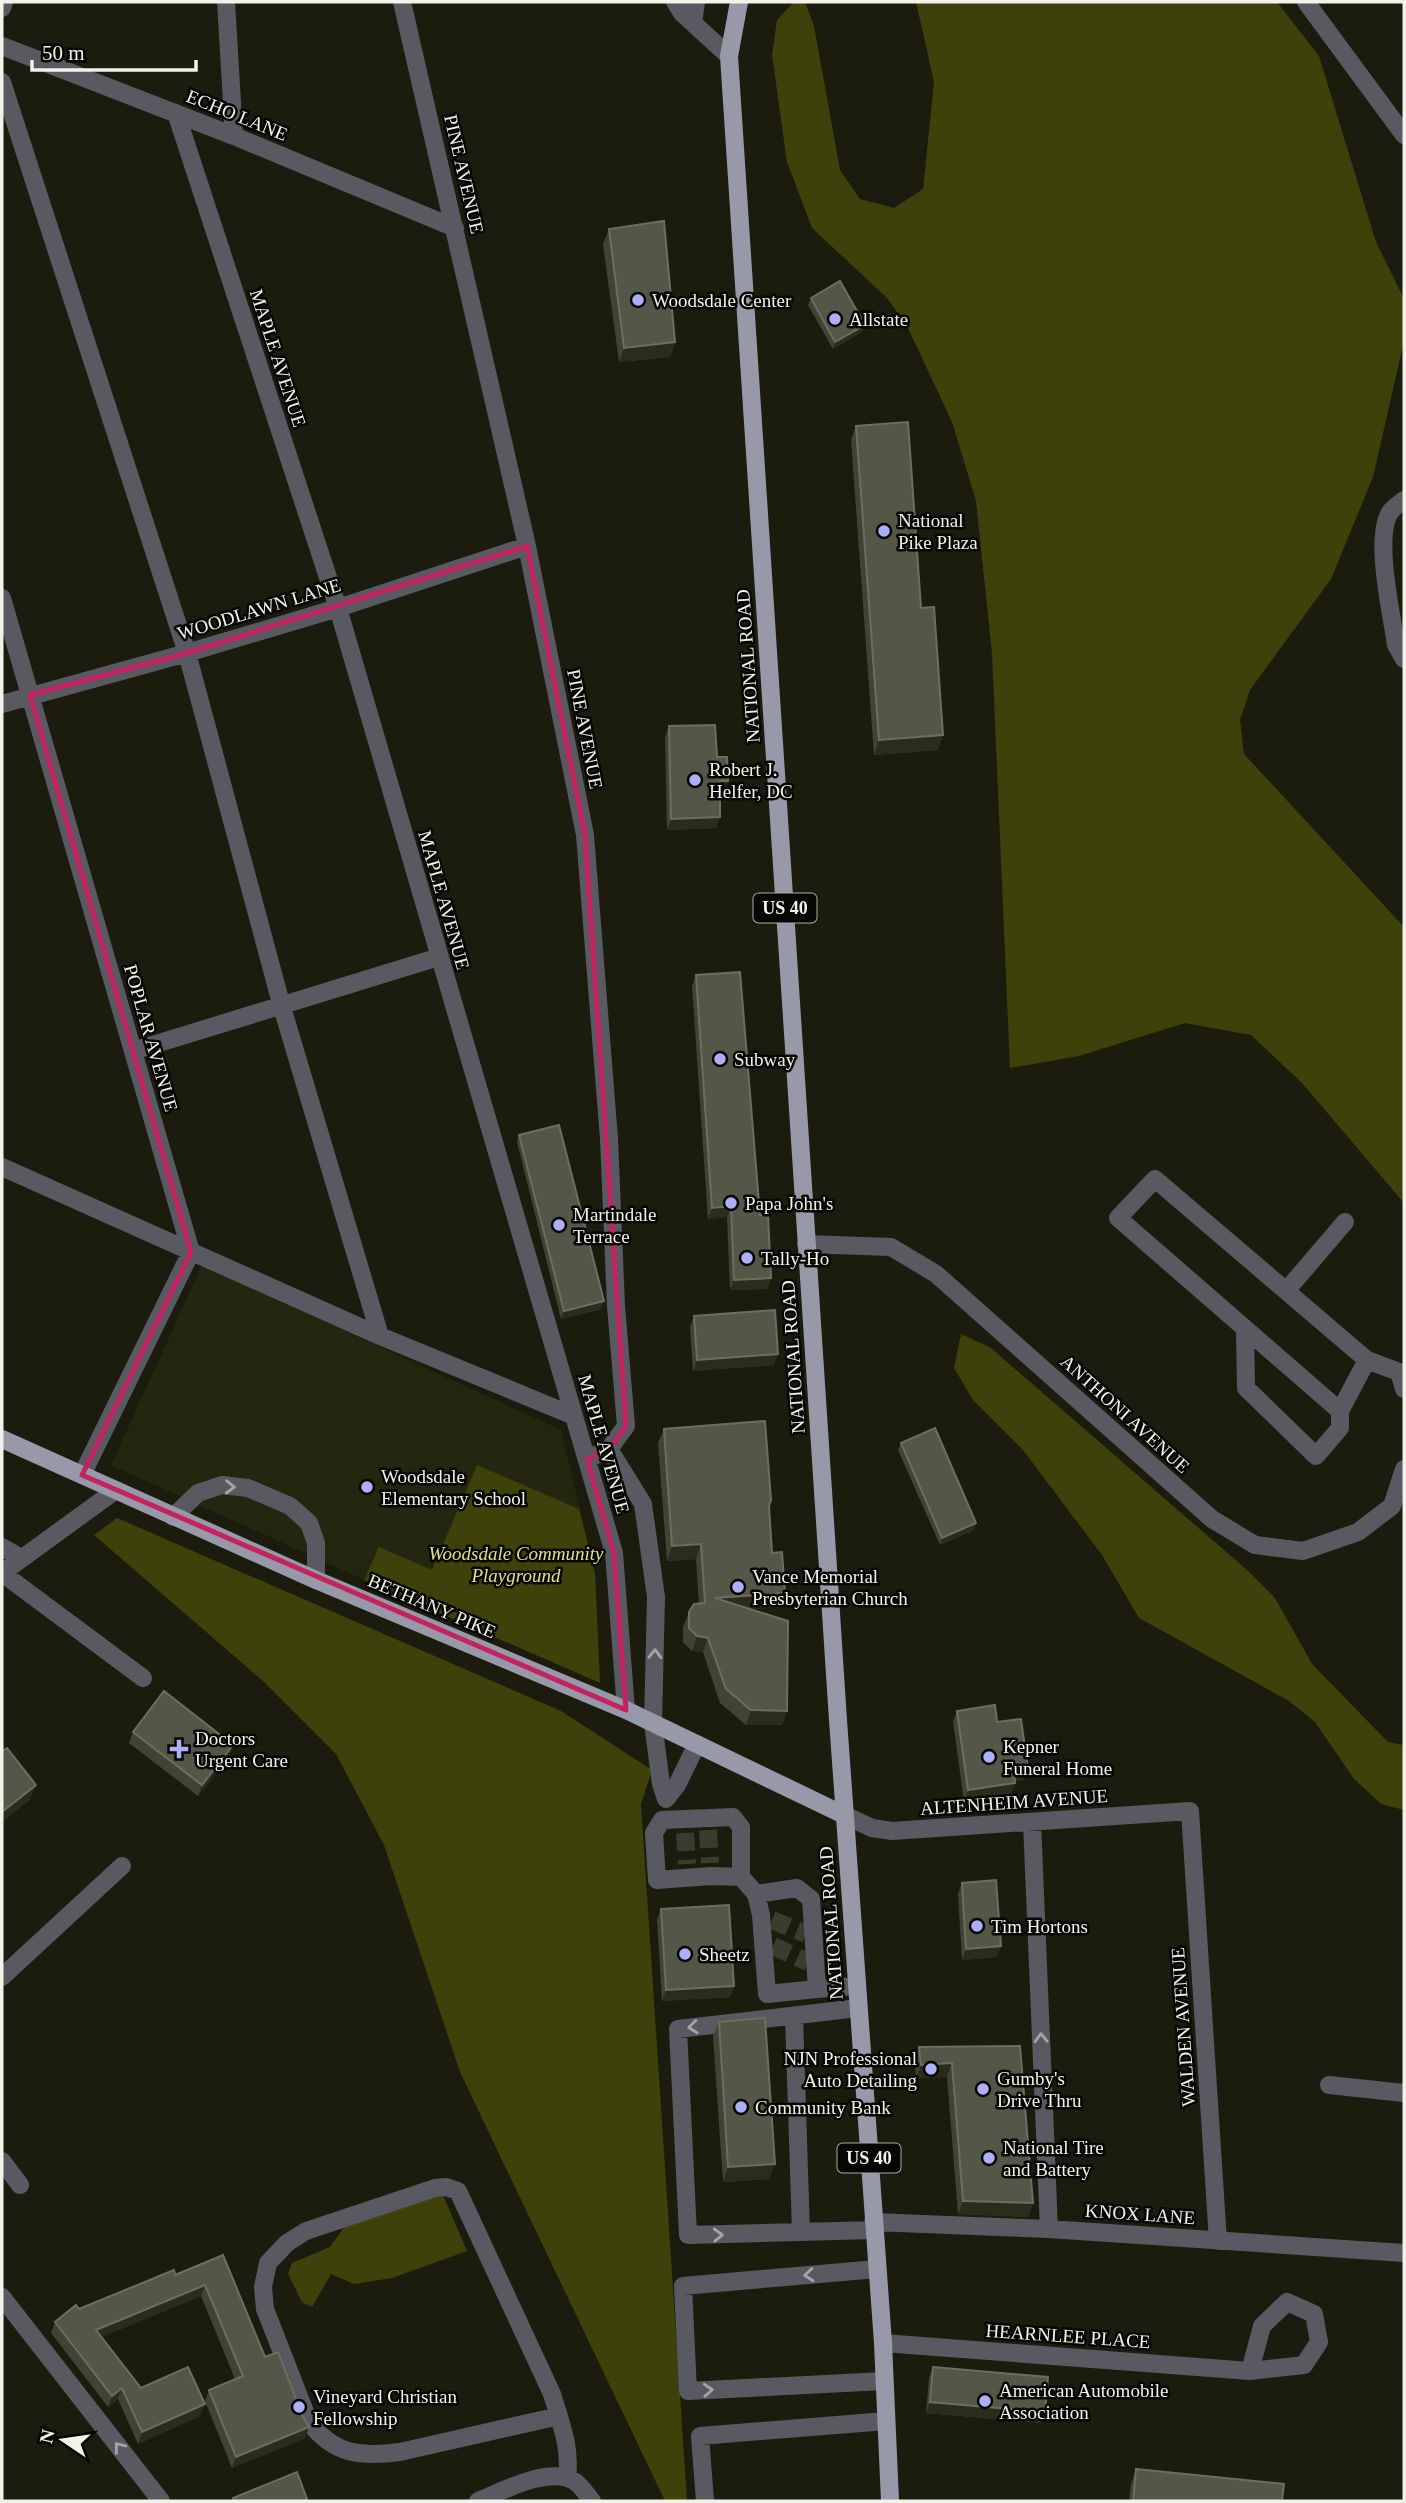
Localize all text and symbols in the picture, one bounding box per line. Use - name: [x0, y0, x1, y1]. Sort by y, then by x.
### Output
- scale bar: [32, 28, 196, 72]
- text: 50 m: [42, 41, 85, 65]
- street label: ECHO LANE: [183, 85, 291, 145]
- street label: PINE AVENUE: [440, 112, 488, 236]
- street label: MAPLE AVENUE: [246, 286, 310, 430]
- place label: Woodsdale Center: [652, 290, 792, 311]
- marker: Woodsdale Center: [630, 292, 646, 308]
- place label: Allstate: [849, 309, 908, 330]
- marker: Allstate: [827, 311, 843, 327]
- place label: National Pike Plaza: [898, 510, 978, 553]
- marker: National Pike Plaza: [876, 523, 892, 539]
- street label: WOODLAWN LANE: [175, 574, 343, 644]
- street label: NATIONAL ROAD: [732, 588, 764, 744]
- street label: PINE AVENUE: [563, 667, 607, 791]
- place label: Robert J. Helfer, DC: [709, 759, 793, 802]
- marker: Robert J. Helfer, DC: [687, 772, 703, 788]
- street label: MAPLE AVENUE: [414, 828, 474, 972]
- road number: US 40: [754, 894, 816, 923]
- street label: POPLAR AVENUE: [120, 962, 182, 1114]
- place label: Subway: [734, 1049, 796, 1070]
- marker: Subway: [712, 1051, 728, 1067]
- place label: Papa John's: [745, 1193, 833, 1214]
- marker: Papa John's: [723, 1195, 739, 1211]
- place label: Martindale Terrace: [573, 1204, 656, 1247]
- marker: Martindale Terrace: [551, 1217, 567, 1233]
- place label: Tally-Ho: [761, 1248, 829, 1269]
- marker: Tally-Ho: [739, 1250, 755, 1266]
- street label: NATIONAL ROAD: [777, 1279, 809, 1435]
- street label: ANTHONI AVENUE: [1056, 1351, 1194, 1477]
- street label: MAPLE AVENUE: [574, 1372, 634, 1516]
- place label: Woodsdale Elementary School: [381, 1466, 526, 1509]
- one-way arrow: [225, 1479, 236, 1494]
- marker: Woodsdale Elementary School: [359, 1479, 375, 1495]
- park label: Woodsdale Community Playground: [428, 1543, 604, 1586]
- place label: Vance Memorial Presbyterian Church: [752, 1566, 908, 1609]
- street label: BETHANY PIKE: [365, 1570, 499, 1642]
- marker: Vance Memorial Presbyterian Church: [730, 1579, 746, 1595]
- one-way arrow: [647, 1649, 662, 1660]
- place label: Doctors Urgent Care: [195, 1728, 288, 1771]
- place label: Kepner Funeral Home: [1003, 1736, 1112, 1779]
- marker: Doctors Urgent Care: [169, 1739, 189, 1759]
- marker: Kepner Funeral Home: [981, 1749, 997, 1765]
- street label: ALTENHEIM AVENUE: [919, 1785, 1109, 1819]
- street label: NATIONAL ROAD: [815, 1845, 847, 2001]
- place label: Tim Hortons: [991, 1916, 1088, 1937]
- marker: Tim Hortons: [969, 1918, 985, 1934]
- place label: Sheetz: [699, 1944, 750, 1965]
- marker: Sheetz: [677, 1946, 693, 1962]
- street label: WALDEN AVENUE: [1167, 1947, 1199, 2107]
- one-way arrow: [687, 2020, 699, 2035]
- one-way arrow: [1034, 2032, 1049, 2043]
- place label: NJN Professional Auto Detailing: [783, 2048, 917, 2091]
- marker: NJN Professional Auto Detailing: [923, 2061, 939, 2077]
- place label: Gumby's Drive Thru: [997, 2068, 1082, 2111]
- marker: Gumby's Drive Thru: [975, 2081, 991, 2097]
- place label: Community Bank: [755, 2097, 891, 2118]
- marker: Community Bank: [733, 2099, 749, 2115]
- place label: National Tire and Battery: [1003, 2137, 1104, 2180]
- road number: US 40: [838, 2144, 900, 2172]
- marker: National Tire and Battery: [981, 2150, 997, 2166]
- street label: KNOX LANE: [1084, 2200, 1196, 2228]
- one-way arrow: [713, 2227, 724, 2242]
- one-way arrow: [803, 2267, 814, 2282]
- street label: HEARNLEE PLACE: [985, 2320, 1151, 2352]
- place label: American Automobile Association: [999, 2380, 1168, 2423]
- one-way arrow: [703, 2383, 714, 2398]
- place label: Vineyard Christian Fellowship: [313, 2386, 457, 2429]
- marker: American Automobile Association: [977, 2393, 993, 2409]
- marker: Vineyard Christian Fellowship: [291, 2399, 307, 2415]
- north arrow: [28, 2405, 98, 2475]
- text: N: [35, 2427, 59, 2445]
- one-way arrow: [114, 2443, 127, 2455]

